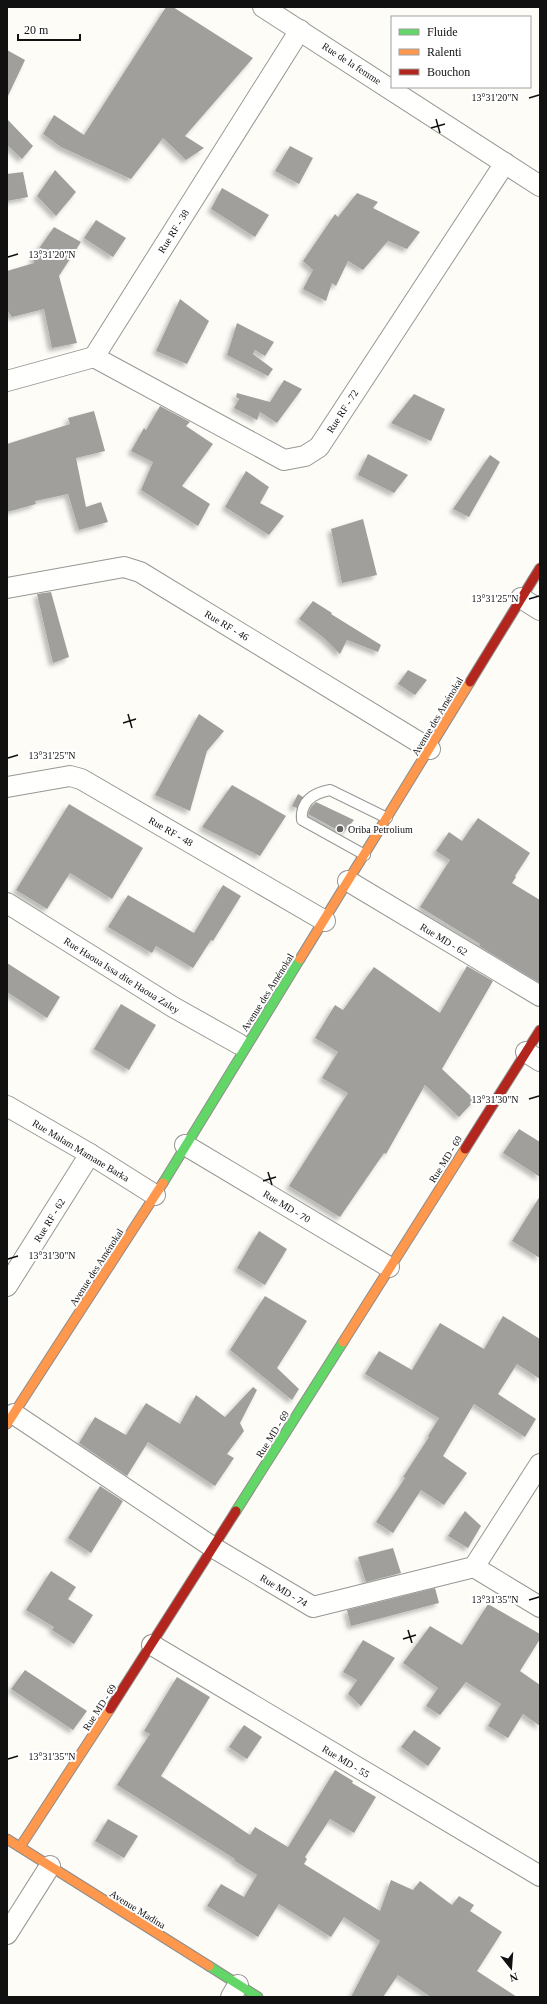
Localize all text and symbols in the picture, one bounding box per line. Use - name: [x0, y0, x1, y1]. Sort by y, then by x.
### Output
- scale bar: [18, 16, 80, 42]
- legend: [391, 16, 531, 88]
- text: 20 m: [24, 23, 49, 37]
- text: Fluide: [427, 25, 458, 39]
- street label: Rue de la femme: [320, 40, 384, 87]
- text: Ralenti: [427, 45, 462, 59]
- text: Bouchon: [427, 65, 470, 79]
- text: 13°31'20"N: [471, 92, 519, 103]
- street label: Rue RF - 38: [156, 208, 191, 255]
- text: 13°31'20"N: [28, 249, 76, 260]
- street label: Rue RF - 72: [324, 388, 360, 435]
- text: 13°31'25"N: [471, 593, 519, 604]
- street label: Rue RF - 46: [203, 608, 251, 643]
- street label: Avenue des Aménokal: [410, 675, 465, 758]
- text: 13°31'25"N: [28, 750, 76, 761]
- street label: Rue RF - 48: [147, 814, 195, 848]
- marker: Oriba Petrolium: [335, 824, 345, 834]
- place label: Oriba Petrolium: [348, 824, 413, 835]
- street label: Rue MD - 62: [418, 921, 469, 958]
- street label: Rue Haoua Issa dite Haoua Zaley: [62, 935, 182, 1016]
- street label: Avenue des Aménokal: [239, 951, 296, 1033]
- text: 13°31'30"N: [471, 1094, 519, 1105]
- street label: Rue Malam Mamane Barka: [30, 1117, 132, 1184]
- street label: Rue MD - 69: [427, 1134, 464, 1185]
- street label: Rue MD - 70: [261, 1188, 312, 1225]
- street label: Rue RF - 62: [32, 1197, 67, 1244]
- street label: Avenue des Aménokal: [67, 1226, 126, 1308]
- text: 13°31'30"N: [28, 1250, 76, 1261]
- street label: Rue MD - 69: [254, 1409, 291, 1460]
- street label: Rue MD - 74: [258, 1572, 309, 1609]
- text: 13°31'35"N: [471, 1594, 519, 1605]
- street label: Rue MD - 69: [80, 1682, 118, 1733]
- street label: Rue MD - 55: [320, 1743, 371, 1780]
- text: 13°31'35"N: [28, 1751, 76, 1762]
- street label: Avenue Madina: [108, 1888, 168, 1931]
- north arrow: [491, 1948, 531, 1988]
- text: N: [508, 1971, 519, 1984]

